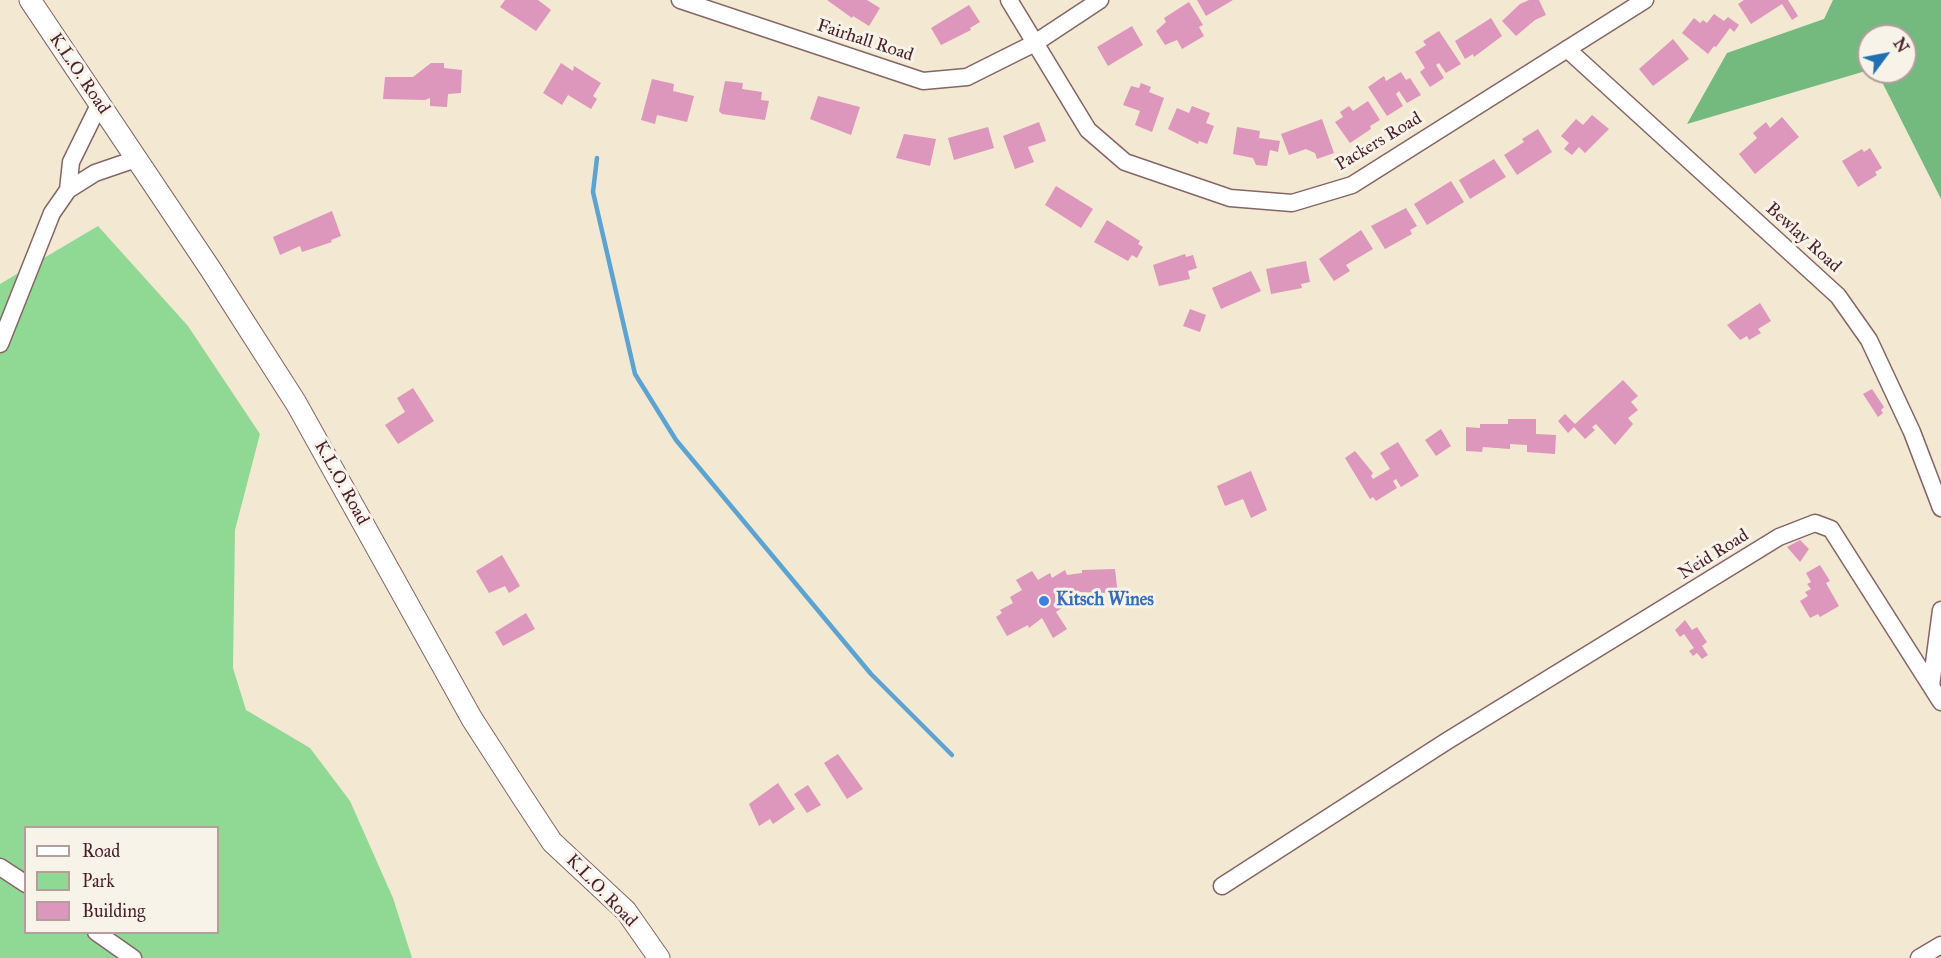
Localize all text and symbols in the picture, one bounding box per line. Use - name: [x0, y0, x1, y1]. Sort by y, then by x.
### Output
- street label: Fairhall Road: [814, 15, 916, 67]
- north arrow: [1857, 24, 1917, 84]
- street label: K.L.O. Road: [44, 29, 114, 119]
- text: N: [1889, 34, 1913, 56]
- street label: Packers Road: [1332, 108, 1426, 176]
- street label: Bewlay Road: [1761, 199, 1845, 277]
- street label: K.L.O. Road: [309, 437, 373, 529]
- street label: Neid Road: [1675, 525, 1753, 585]
- place label: Kitsch Wines: [1056, 590, 1154, 612]
- marker: Kitsch Wines: [1037, 594, 1051, 608]
- legend: [24, 826, 219, 934]
- text: Road: [82, 840, 120, 862]
- street label: K.L.O. Road: [561, 850, 641, 932]
- text: Park: [82, 870, 115, 892]
- text: Building: [82, 900, 145, 922]

